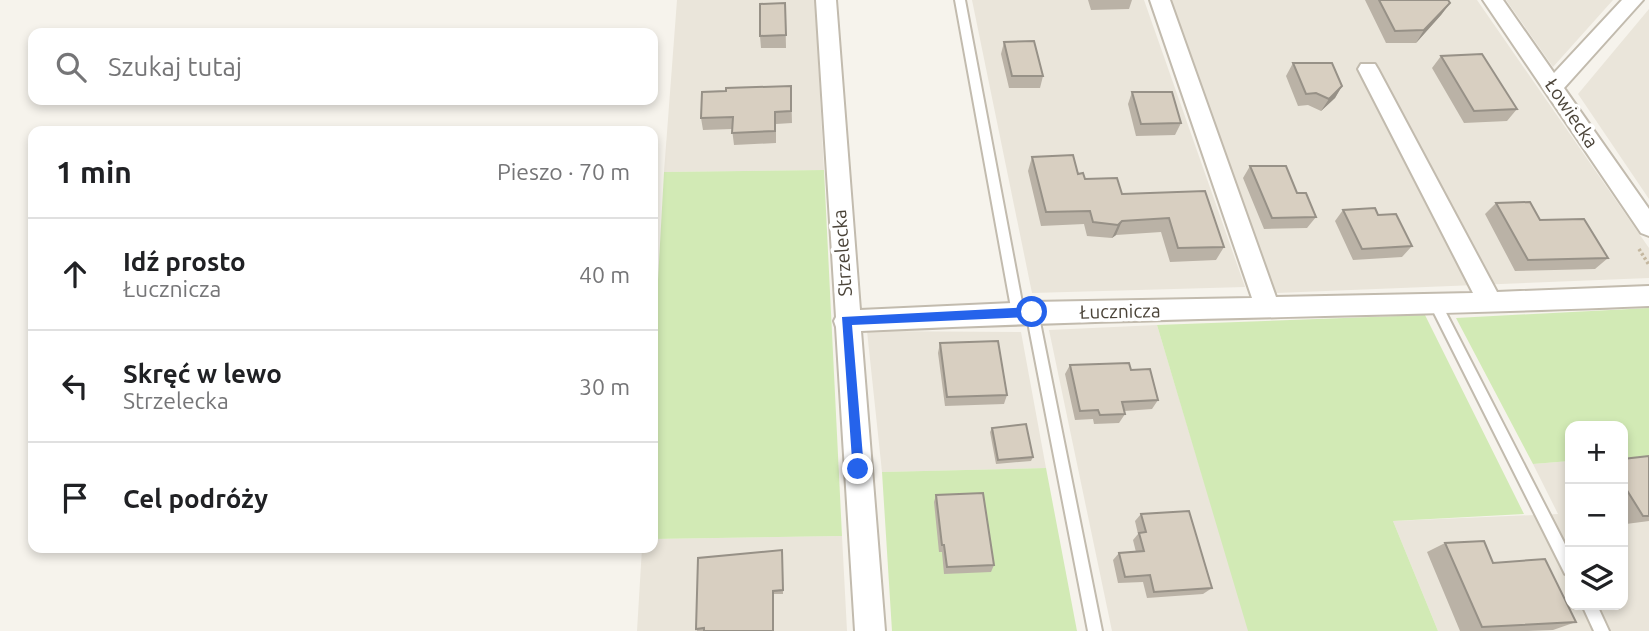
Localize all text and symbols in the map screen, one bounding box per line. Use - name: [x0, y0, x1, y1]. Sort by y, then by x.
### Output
- search box: [28, 28, 658, 105]
- icon: search: [52, 48, 90, 86]
- text: Szukaj tutaj: [108, 52, 242, 81]
- street label: Łowiecka: [1541, 74, 1603, 152]
- text: 1 min: [56, 155, 132, 189]
- text: Pieszo · 70 m: [497, 159, 630, 184]
- street label: Strzelecka: [828, 209, 856, 297]
- text: Idź prosto: [123, 247, 246, 276]
- icon: ahead: [56, 255, 94, 293]
- text: 40 m: [579, 262, 630, 287]
- text: Łucznicza: [123, 276, 221, 301]
- route start: [1016, 296, 1047, 327]
- street label: Łucznicza: [1079, 299, 1161, 323]
- text: Skręć w lewo: [123, 359, 282, 388]
- icon: left: [56, 367, 94, 405]
- text: 30 m: [579, 374, 630, 399]
- text: Strzelecka: [123, 388, 229, 413]
- map controls: [1565, 421, 1628, 610]
- button: +: [1565, 421, 1628, 484]
- route end: [842, 453, 873, 484]
- icon: arrive: [56, 479, 94, 517]
- text: Cel podróży: [123, 484, 268, 513]
- button: −: [1565, 484, 1628, 547]
- button: layers: [1565, 547, 1628, 610]

